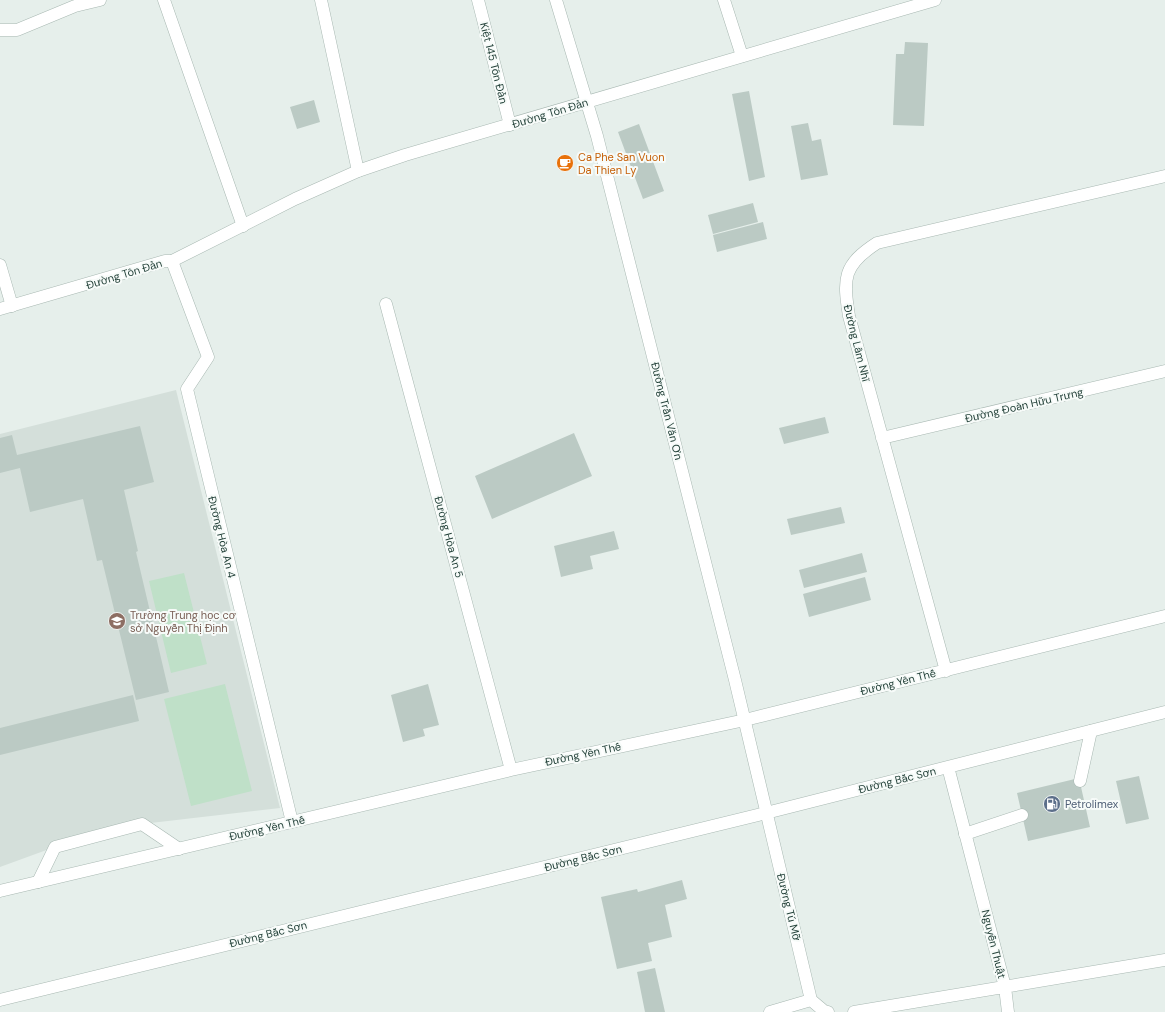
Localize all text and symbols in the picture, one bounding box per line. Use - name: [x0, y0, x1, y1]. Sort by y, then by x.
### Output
- street label: Kiệt 145 Tôn Đản: [477, 21, 511, 105]
- street label: Đường Tôn Đản: [510, 95, 590, 131]
- place label: Ca Phe San Vuon Da Thien Ly: [578, 150, 665, 177]
- cafe icon: Ca Phe San Vuon Da Thien Ly: [555, 153, 575, 173]
- street label: Đường Tôn Đản: [84, 256, 164, 292]
- street label: Đường Lâm Nhĩ: [841, 303, 873, 383]
- street label: Đường Trần Văn Ơn: [648, 361, 686, 461]
- street label: Đường Đoàn Hữu Trưng: [964, 385, 1084, 425]
- street label: Đường Hòa An 4: [205, 495, 239, 580]
- street label: Đường Hòa An 5: [431, 495, 467, 580]
- place label: Trường Trung học cơ sở Nguyễn Thị Định: [130, 608, 236, 635]
- school or university icon: Trường Trung học cơ sở Nguyễn Thị Định: [107, 611, 127, 631]
- street label: Đường Yên Thế: [859, 666, 937, 698]
- street label: Đường Yên Thế: [544, 739, 622, 769]
- street label: Đường Bắc Sơn: [857, 764, 937, 796]
- fuel station icon: Petrolimex: [1042, 794, 1062, 814]
- place label: Petrolimex: [1065, 797, 1119, 811]
- street label: Đường Yên Thế: [228, 812, 306, 844]
- street label: Đường Bắc Sơn: [543, 842, 623, 874]
- street label: Đường Tú Mỡ: [774, 872, 804, 942]
- street label: Nguyễn Thuật: [979, 908, 1009, 980]
- street label: Đường Bắc Sơn: [228, 918, 308, 950]

